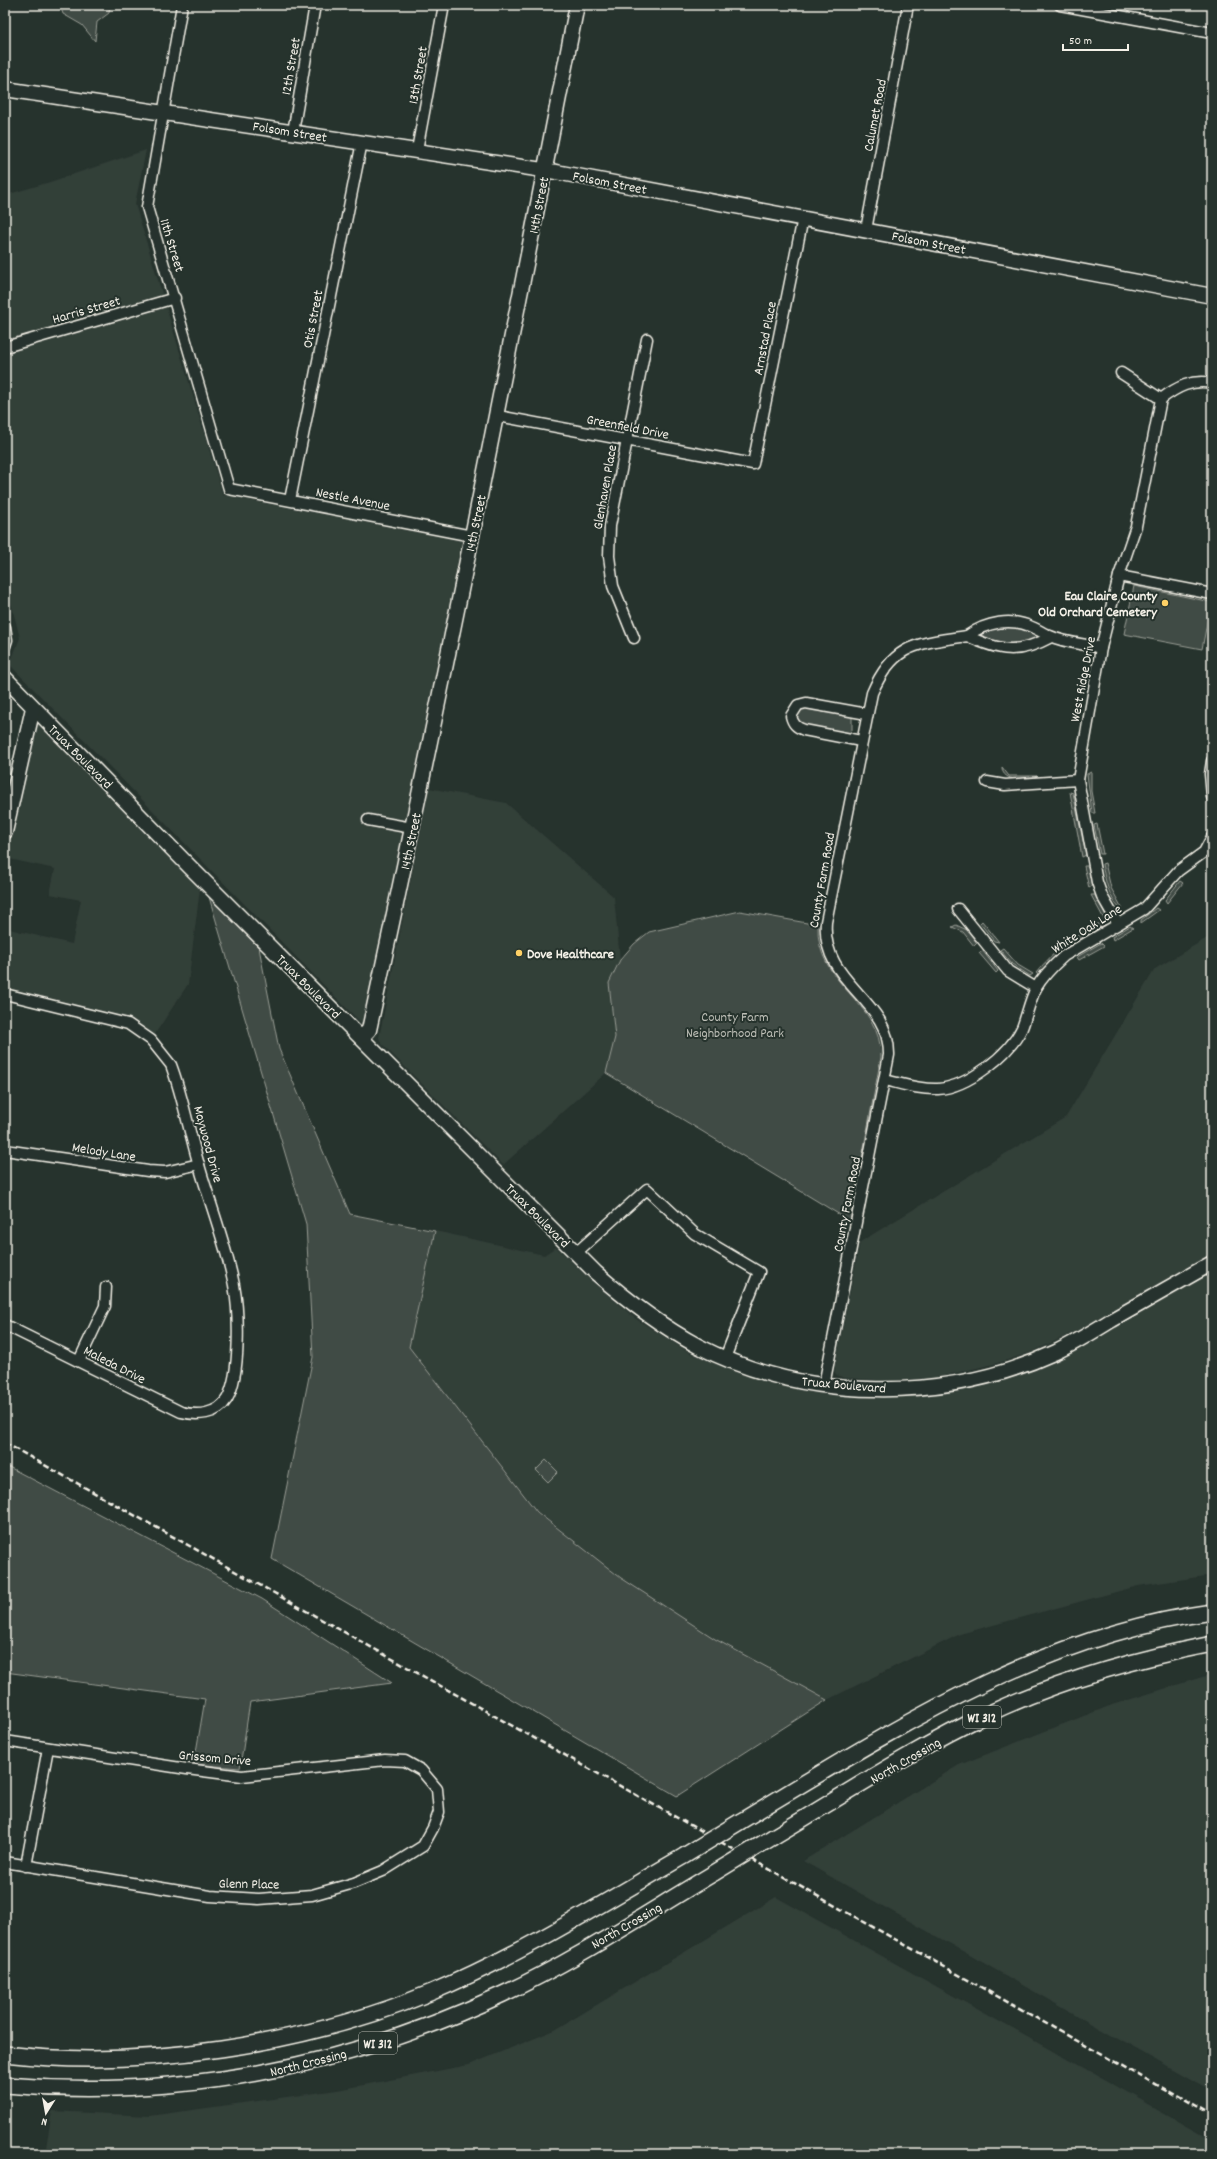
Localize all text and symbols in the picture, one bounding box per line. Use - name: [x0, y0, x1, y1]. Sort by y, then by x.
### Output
- scale bar: [1063, 26, 1128, 52]
- text: 50 m: [1069, 33, 1092, 50]
- street label: 12th Street: [277, 36, 307, 97]
- street label: 13th Street: [404, 45, 434, 106]
- street label: Calumet Road: [859, 78, 893, 153]
- street label: Folsom Street: [251, 117, 328, 149]
- street label: Folsom Street: [571, 167, 648, 201]
- street label: 14th Street: [525, 175, 555, 236]
- street label: 11th Street: [153, 216, 189, 275]
- street label: Folsom Street: [890, 227, 967, 261]
- street label: Otis Street: [299, 289, 329, 350]
- street label: Harris Street: [50, 292, 123, 330]
- street label: Arnstad Place: [749, 300, 783, 377]
- street label: Greenfield Drive: [585, 410, 671, 446]
- street label: Glenhaven Place: [589, 443, 623, 531]
- street label: Nestle Avenue: [314, 483, 391, 517]
- street label: 14th Street: [461, 493, 493, 554]
- place label: Eau Claire County Old Orchard Cemetery: [1038, 587, 1158, 623]
- marker: Eau Claire County Old Orchard Cemetery: [1160, 598, 1170, 608]
- street label: West Ridge Drive: [1066, 635, 1102, 724]
- street label: Truax Boulevard: [43, 721, 116, 794]
- street label: 14th Street: [396, 811, 428, 872]
- street label: County Farm Road: [805, 831, 841, 930]
- street label: White Oak Lane: [1048, 900, 1126, 959]
- place label: Dove Healthcare: [527, 945, 614, 965]
- marker: Dove Healthcare: [514, 948, 524, 958]
- street label: Truax Boulevard: [271, 951, 344, 1024]
- park label: County Farm Neighborhood Park: [686, 1008, 784, 1044]
- street label: Maywood Drive: [187, 1104, 227, 1185]
- street label: Melody Lane: [70, 1138, 137, 1168]
- street label: County Farm Road: [829, 1155, 867, 1254]
- street label: Truax Boulevard: [500, 1180, 573, 1253]
- street label: Maleda Drive: [79, 1342, 149, 1390]
- street label: Truax Boulevard: [801, 1372, 887, 1400]
- road number: WI 312: [963, 1706, 1001, 1728]
- street label: North Crossing: [867, 1733, 945, 1790]
- street label: Grissom Drive: [178, 1746, 252, 1772]
- street label: Glenn Place: [218, 1874, 280, 1896]
- street label: North Crossing: [588, 1898, 666, 1955]
- road number: WI 312: [359, 2032, 397, 2054]
- street label: North Crossing: [268, 2045, 349, 2083]
- north arrow: [26, 2093, 66, 2133]
- text: N: [40, 2112, 49, 2129]

